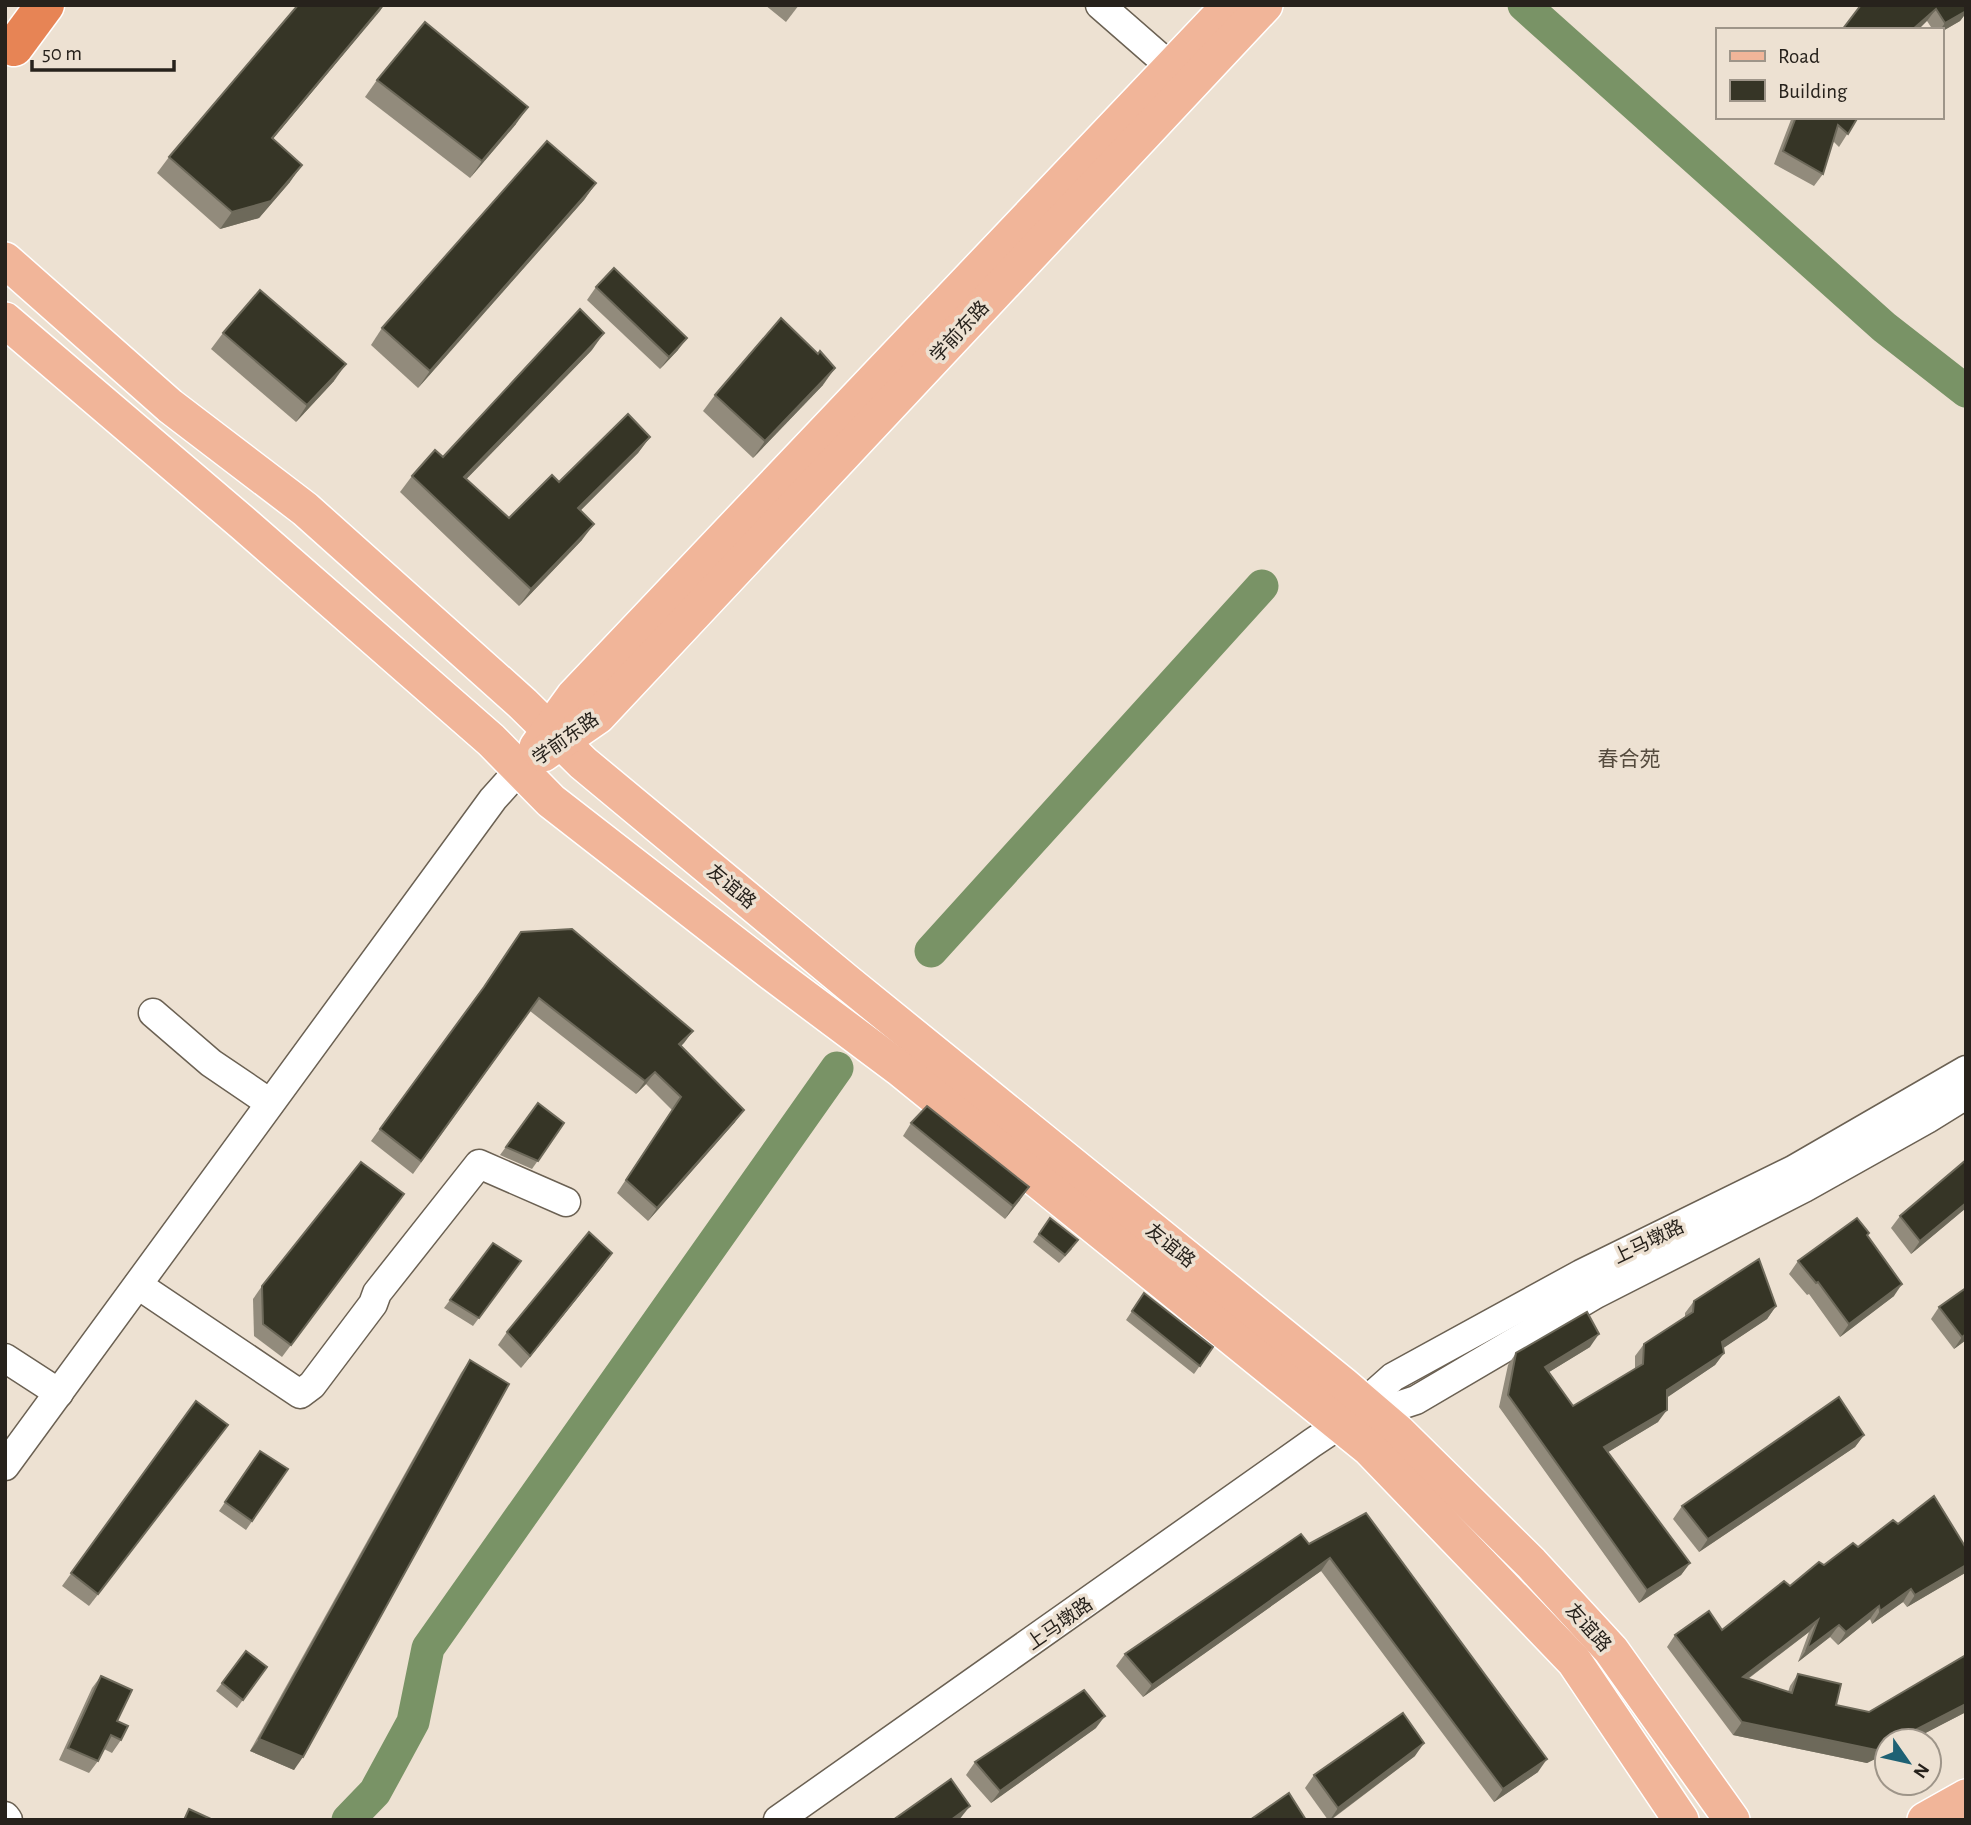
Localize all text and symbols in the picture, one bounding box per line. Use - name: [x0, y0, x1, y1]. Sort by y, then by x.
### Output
- scale bar: [32, 28, 173, 72]
- legend: [1716, 28, 1943, 119]
- text: 50 m: [42, 43, 82, 64]
- text: Road: [1778, 46, 1820, 67]
- text: Building: [1778, 81, 1848, 102]
- street label: 学前东路: [926, 296, 993, 366]
- street label: 学前东路: [528, 708, 602, 769]
- district label: 春合苑: [1598, 748, 1661, 770]
- street label: 友谊路: [703, 860, 760, 913]
- street label: 上马墩路: [1610, 1216, 1687, 1268]
- street label: 友谊路: [1142, 1219, 1199, 1271]
- street label: 上马墩路: [1023, 1594, 1096, 1654]
- street label: 友谊路: [1562, 1599, 1616, 1656]
- north arrow: [1873, 1727, 1943, 1797]
- text: N: [1909, 1760, 1932, 1781]

